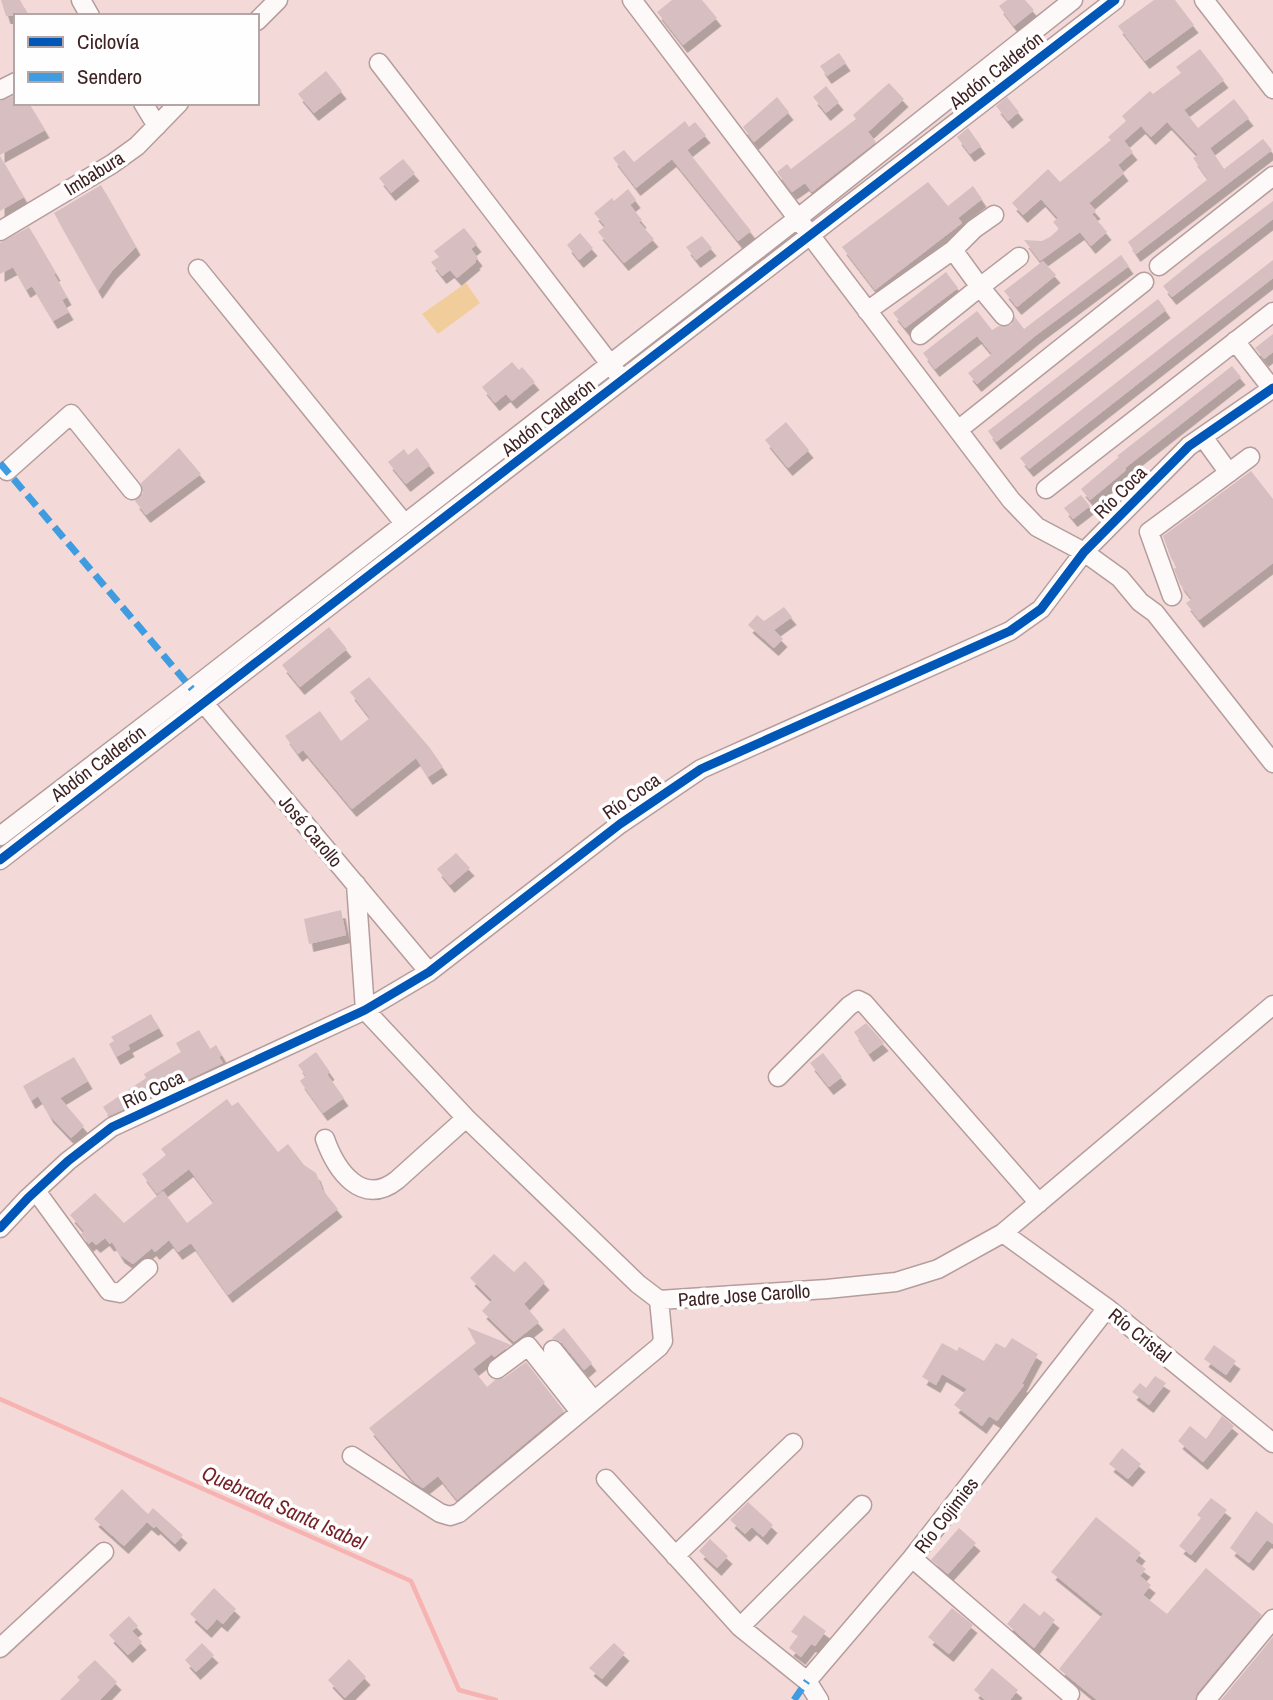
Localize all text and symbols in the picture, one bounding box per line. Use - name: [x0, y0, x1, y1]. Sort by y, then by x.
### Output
- legend: [14, 14, 259, 105]
- street label: Abdón Calderón: [943, 25, 1048, 116]
- text: Ciclovía: [77, 27, 140, 56]
- text: Sendero: [77, 62, 142, 91]
- street label: Imbabura: [59, 144, 129, 201]
- street label: Abdón Calderón: [495, 372, 600, 463]
- street label: Río Coca: [1088, 460, 1152, 524]
- street label: Abdón Calderón: [44, 719, 151, 808]
- street label: Río Coca: [597, 767, 665, 825]
- street label: José Carollo: [273, 789, 349, 873]
- street label: Río Coca: [118, 1063, 188, 1115]
- street label: Padre Jose Carollo: [677, 1277, 811, 1313]
- street label: Río Cristal: [1103, 1302, 1177, 1368]
- water label: Quebrada Santa Isabel: [197, 1458, 372, 1557]
- street label: Río Cojimies: [908, 1471, 984, 1558]

